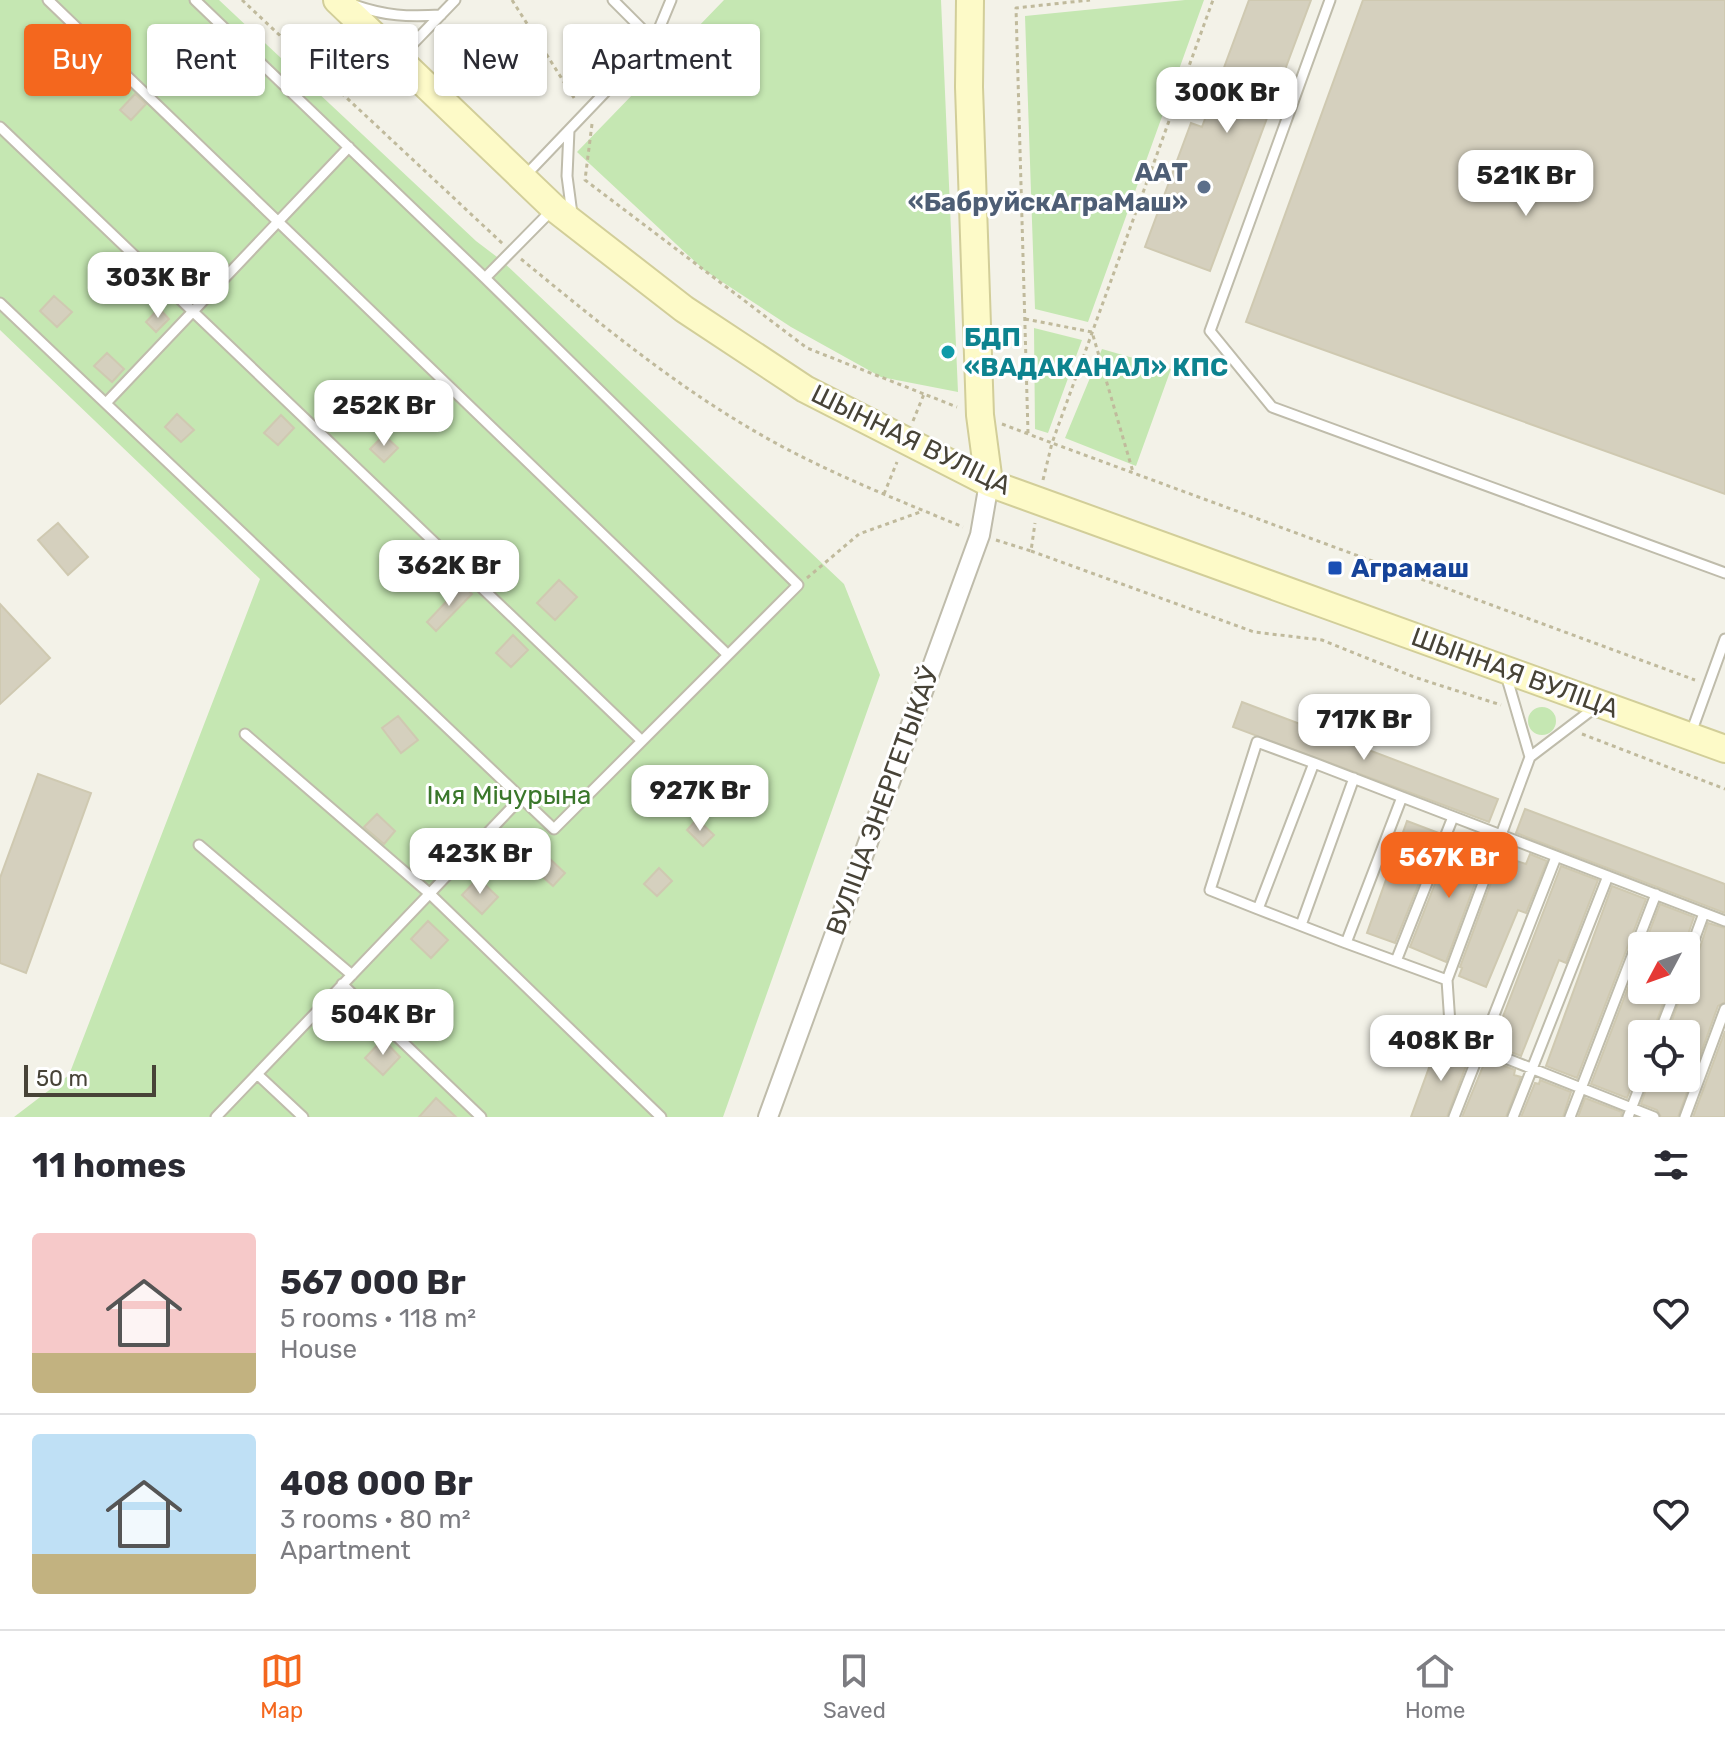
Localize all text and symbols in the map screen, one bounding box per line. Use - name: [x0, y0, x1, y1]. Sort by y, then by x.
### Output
- chip: Buy: [24, 24, 131, 96]
- chip: Rent: [147, 24, 265, 96]
- chip: Filters: [281, 24, 418, 96]
- chip: New: [434, 24, 547, 96]
- chip: Apartment: [563, 24, 760, 96]
- pin: 300K Br: [1153, 67, 1301, 135]
- text: 300K Br: [1174, 77, 1280, 108]
- pin: 521K Br: [1452, 150, 1600, 218]
- place label: ААТ «БабруйскАграМаш»: [908, 157, 1188, 218]
- text: 521K Br: [1476, 160, 1576, 191]
- marker: ААТ «БабруйскАграМаш»: [1195, 178, 1213, 196]
- pin: 303K Br: [84, 252, 232, 320]
- text: 303K Br: [106, 262, 210, 293]
- place label: БДП «ВАДАКАНАЛ» КПС: [964, 322, 1228, 383]
- marker: БДП «ВАДАКАНАЛ» КПС: [939, 343, 957, 361]
- street label: ШЫННАЯ ВУЛІЦА: [806, 378, 1016, 502]
- pin: 252K Br: [310, 380, 458, 448]
- text: 252K Br: [332, 390, 436, 421]
- pin: 362K Br: [375, 540, 523, 608]
- text: 362K Br: [397, 550, 501, 581]
- place label: Аграмаш: [1351, 553, 1469, 584]
- marker: Аграмаш: [1326, 559, 1344, 577]
- street label: ШЫННАЯ ВУЛІЦА: [1407, 621, 1623, 725]
- street label: ВУЛІЦА ЭНЕРГЕТЫКАЎ: [820, 662, 946, 939]
- pin: 717K Br: [1290, 694, 1438, 762]
- text: 717K Br: [1316, 704, 1412, 735]
- pin: 927K Br: [626, 765, 774, 833]
- text: 927K Br: [649, 775, 751, 806]
- park label: Імя Мічурына: [427, 780, 591, 811]
- pin: 423K Br: [406, 828, 554, 896]
- pin: 567K Br: [1375, 832, 1523, 900]
- text: 423K Br: [428, 838, 532, 869]
- text: 567K Br: [1399, 842, 1499, 873]
- north arrow: [1628, 932, 1700, 1004]
- map controls: [1628, 932, 1700, 1092]
- pin: 504K Br: [309, 989, 457, 1057]
- text: 504K Br: [330, 999, 436, 1030]
- pin: 408K Br: [1367, 1015, 1515, 1083]
- button: locate: [1628, 1020, 1700, 1092]
- text: 408K Br: [1388, 1025, 1494, 1056]
- scale bar: [24, 1061, 156, 1097]
- text: 50 m: [36, 1065, 88, 1092]
- icon: filters: [1649, 1143, 1693, 1187]
- text: 11 homes: [32, 1145, 186, 1186]
- text: 567 000 Br: [280, 1262, 466, 1303]
- icon: home: [96, 1265, 192, 1361]
- icon: heart: [1649, 1291, 1693, 1335]
- text: 5 rooms · 118 m²: [280, 1303, 476, 1334]
- text: House: [280, 1334, 357, 1365]
- text: 408 000 Br: [280, 1463, 473, 1504]
- icon: home: [96, 1466, 192, 1562]
- icon: heart: [1649, 1492, 1693, 1536]
- text: 3 rooms · 80 m²: [280, 1504, 471, 1535]
- text: Apartment: [280, 1535, 411, 1566]
- tab: Map: [260, 1649, 304, 1724]
- tab: Saved: [823, 1649, 886, 1724]
- tab: Home: [1405, 1649, 1465, 1724]

